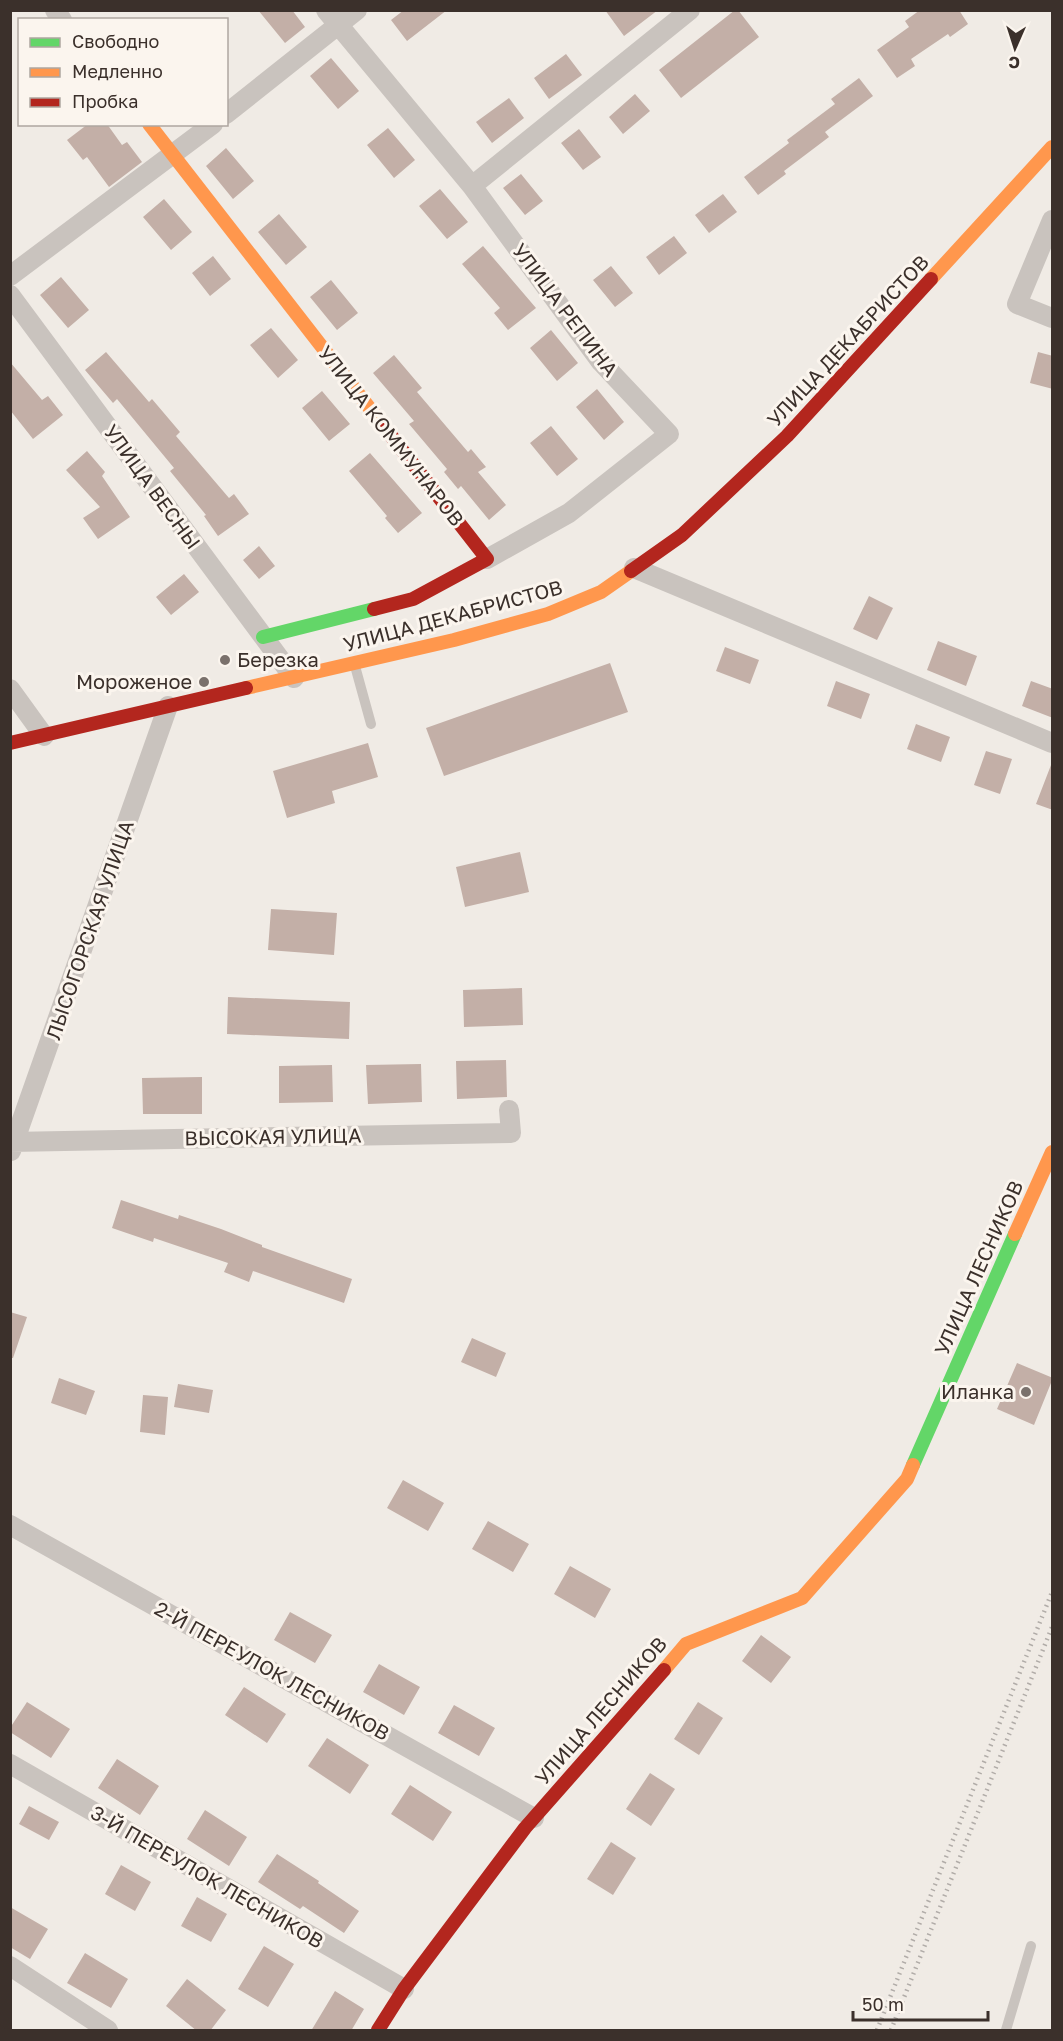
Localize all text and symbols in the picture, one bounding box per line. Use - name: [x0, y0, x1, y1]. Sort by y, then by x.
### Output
- legend: [18, 18, 228, 126]
- north arrow: [985, 18, 1045, 78]
- text: Свободно: [72, 30, 159, 52]
- text: С: [1008, 53, 1020, 73]
- text: Медленно: [72, 60, 163, 82]
- text: Пробка: [72, 90, 138, 112]
- street label: УЛИЦА РЕПИНА: [508, 238, 624, 381]
- street label: УЛИЦА ДЕКАБРИСТОВ: [762, 250, 933, 431]
- street label: УЛИЦА КОММУНАРОВ: [314, 340, 470, 530]
- street label: УЛИЦА ВЕСНЫ: [100, 419, 206, 553]
- street label: УЛИЦА ДЕКАБРИСТОВ: [341, 574, 565, 656]
- place label: Березка: [237, 647, 319, 671]
- marker: Березка: [218, 653, 232, 667]
- place label: Мороженое: [76, 669, 192, 693]
- marker: Мороженое: [197, 675, 211, 689]
- street label: ЛЫСОГОРСКАЯ УЛИЦА: [40, 817, 138, 1042]
- street label: ВЫСОКАЯ УЛИЦА: [184, 1122, 362, 1150]
- street label: УЛИЦА ЛЕСНИКОВ: [929, 1177, 1027, 1358]
- place label: Иланка: [941, 1379, 1014, 1403]
- marker: Иланка: [1019, 1385, 1033, 1399]
- street label: 2-Й ПЕРЕУЛОК ЛЕСНИКОВ: [151, 1595, 394, 1745]
- street label: УЛИЦА ЛЕСНИКОВ: [529, 1631, 671, 1789]
- street label: 3-Й ПЕРЕУЛОК ЛЕСНИКОВ: [87, 1800, 328, 1953]
- scale bar: [853, 1984, 988, 2022]
- text: 50 m: [862, 1993, 904, 2015]

